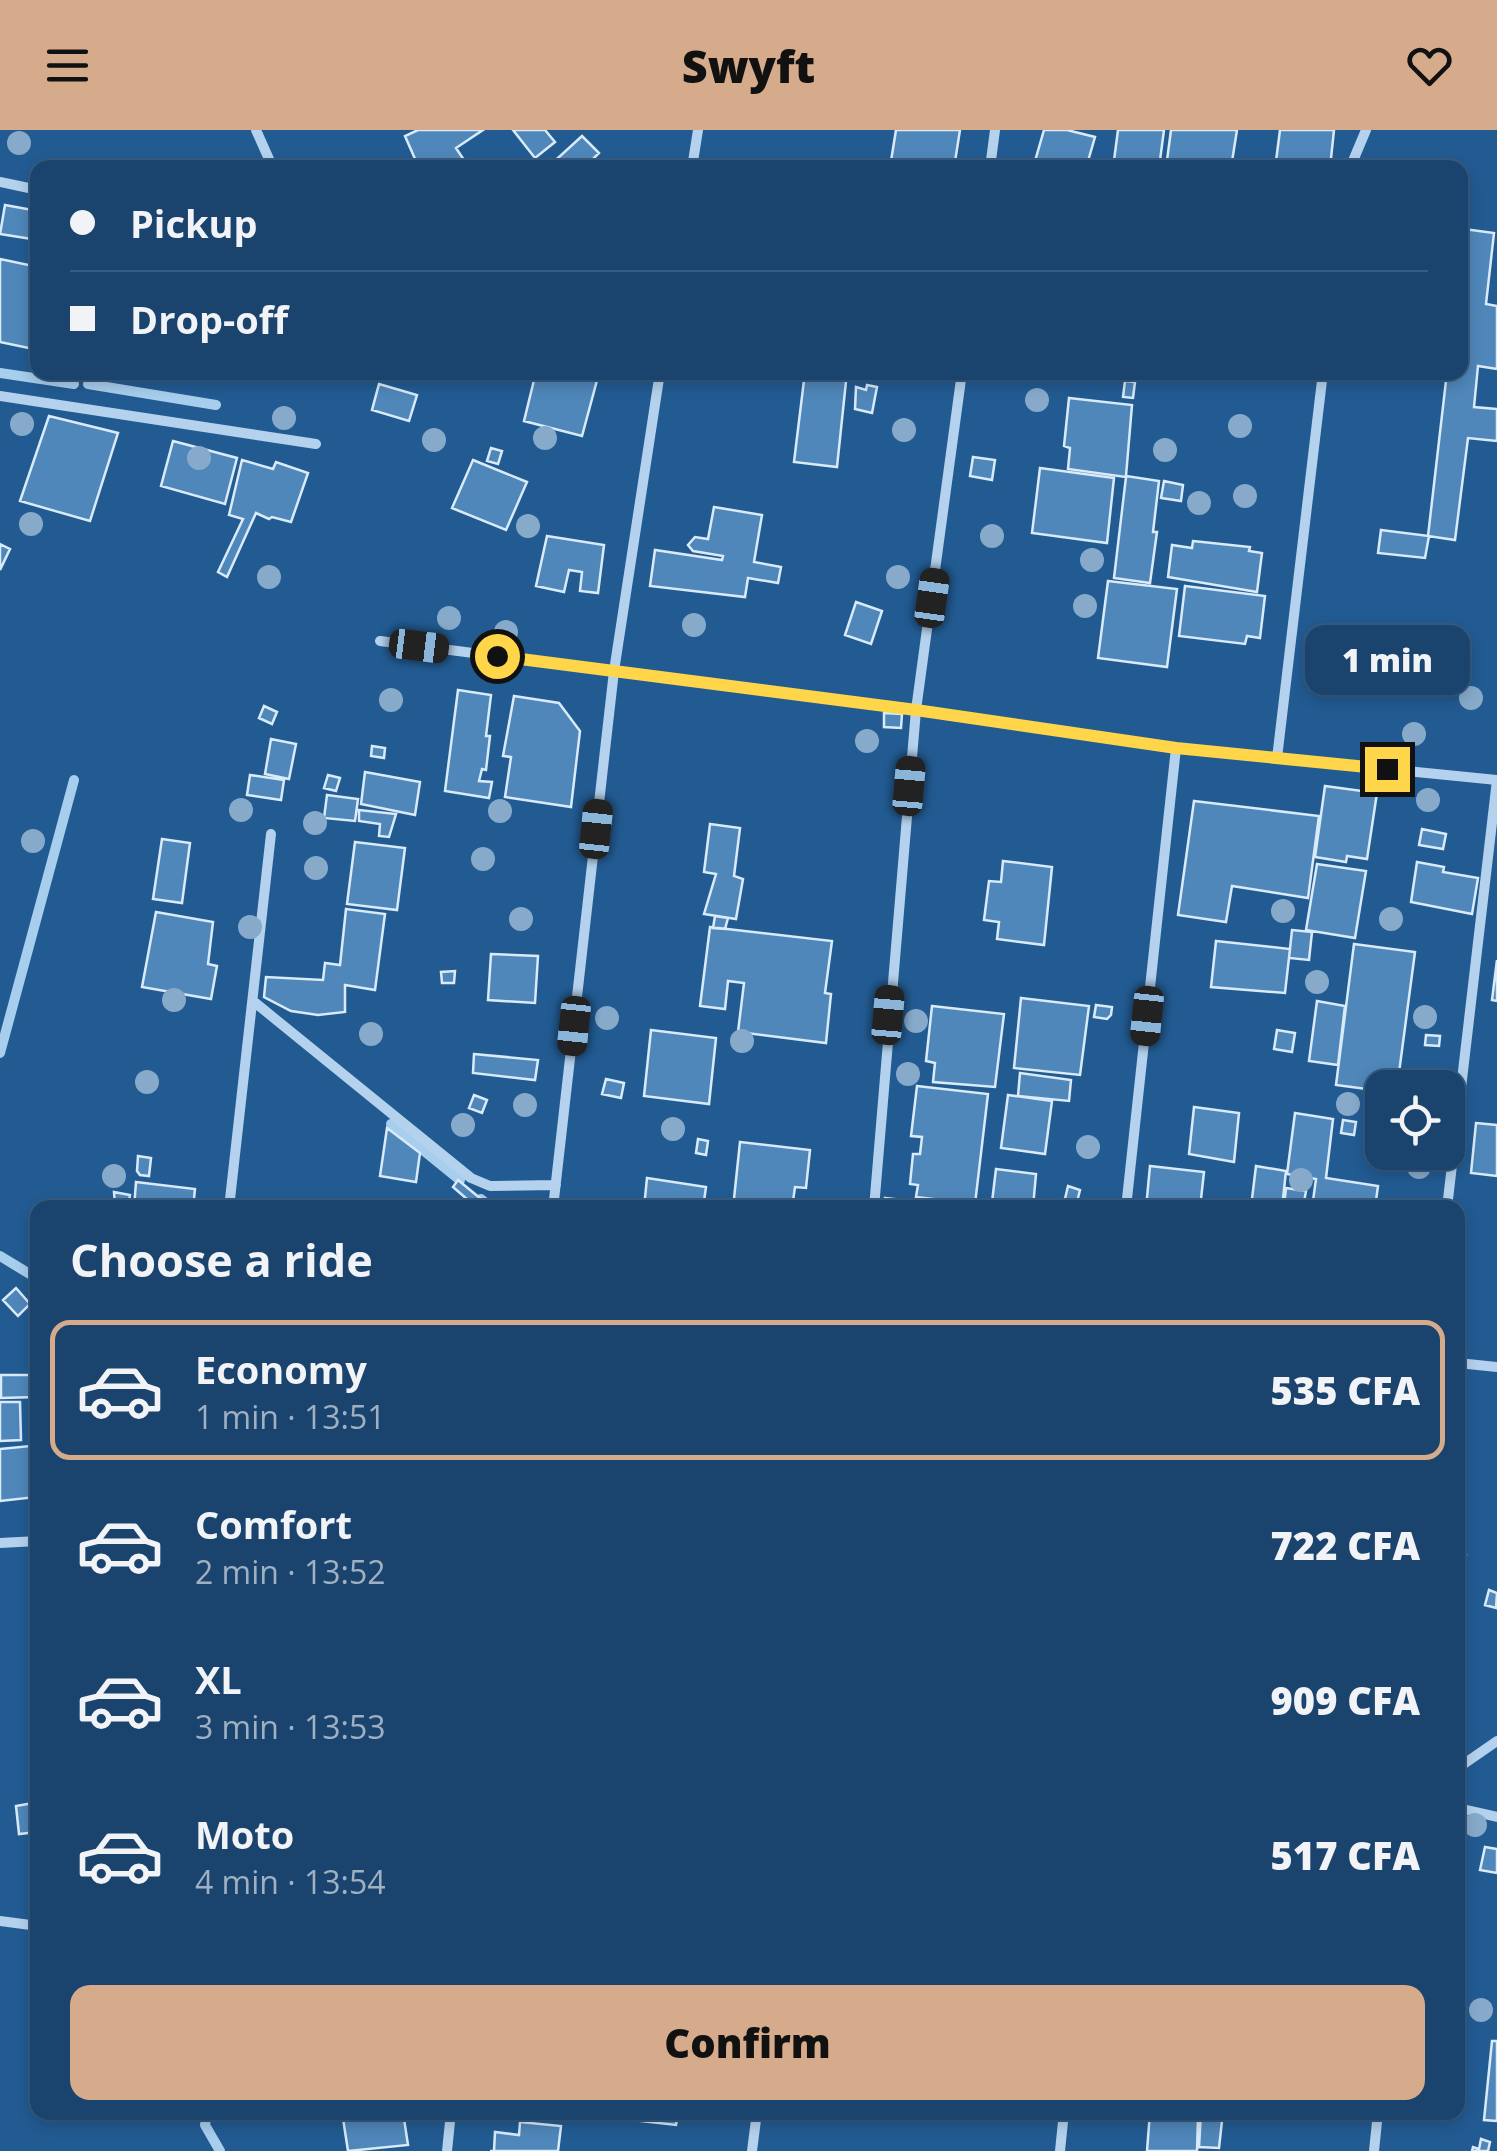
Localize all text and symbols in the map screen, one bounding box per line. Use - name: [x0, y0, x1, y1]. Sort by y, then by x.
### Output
- text: Swyft: [682, 35, 815, 96]
- icon: menu: [40, 38, 95, 93]
- icon: heart: [1402, 38, 1457, 93]
- text: Pickup: [130, 197, 258, 249]
- text: Drop-off: [130, 293, 288, 345]
- car: [913, 566, 951, 630]
- callout: 1 min: [1304, 624, 1470, 694]
- car: [387, 627, 451, 665]
- route start: [475, 634, 520, 679]
- text: 1 min: [1342, 638, 1433, 681]
- route end: [1365, 747, 1410, 792]
- car: [891, 755, 927, 817]
- car: [578, 798, 614, 860]
- car: [870, 984, 906, 1046]
- car: [1129, 985, 1165, 1047]
- car: [556, 995, 592, 1057]
- map controls: [1365, 1070, 1465, 1170]
- button: locate: [1365, 1070, 1465, 1170]
- text: Choose a ride: [70, 1229, 373, 1290]
- text: Economy: [195, 1343, 367, 1395]
- icon: car: [75, 1345, 165, 1435]
- text: 535 CFA: [1271, 1364, 1420, 1416]
- text: 1 min · 13:51: [195, 1395, 386, 1438]
- text: Comfort: [195, 1498, 352, 1550]
- icon: car: [75, 1500, 165, 1590]
- text: 722 CFA: [1271, 1519, 1420, 1571]
- text: 2 min · 13:52: [195, 1550, 386, 1593]
- text: XL: [195, 1653, 242, 1705]
- icon: car: [75, 1655, 165, 1745]
- text: 909 CFA: [1271, 1674, 1420, 1726]
- text: 3 min · 13:53: [195, 1705, 386, 1748]
- text: Moto: [195, 1808, 294, 1860]
- icon: car: [75, 1810, 165, 1900]
- text: 517 CFA: [1271, 1829, 1420, 1881]
- text: 4 min · 13:54: [195, 1860, 386, 1903]
- button: Confirm: [70, 1985, 1425, 2100]

